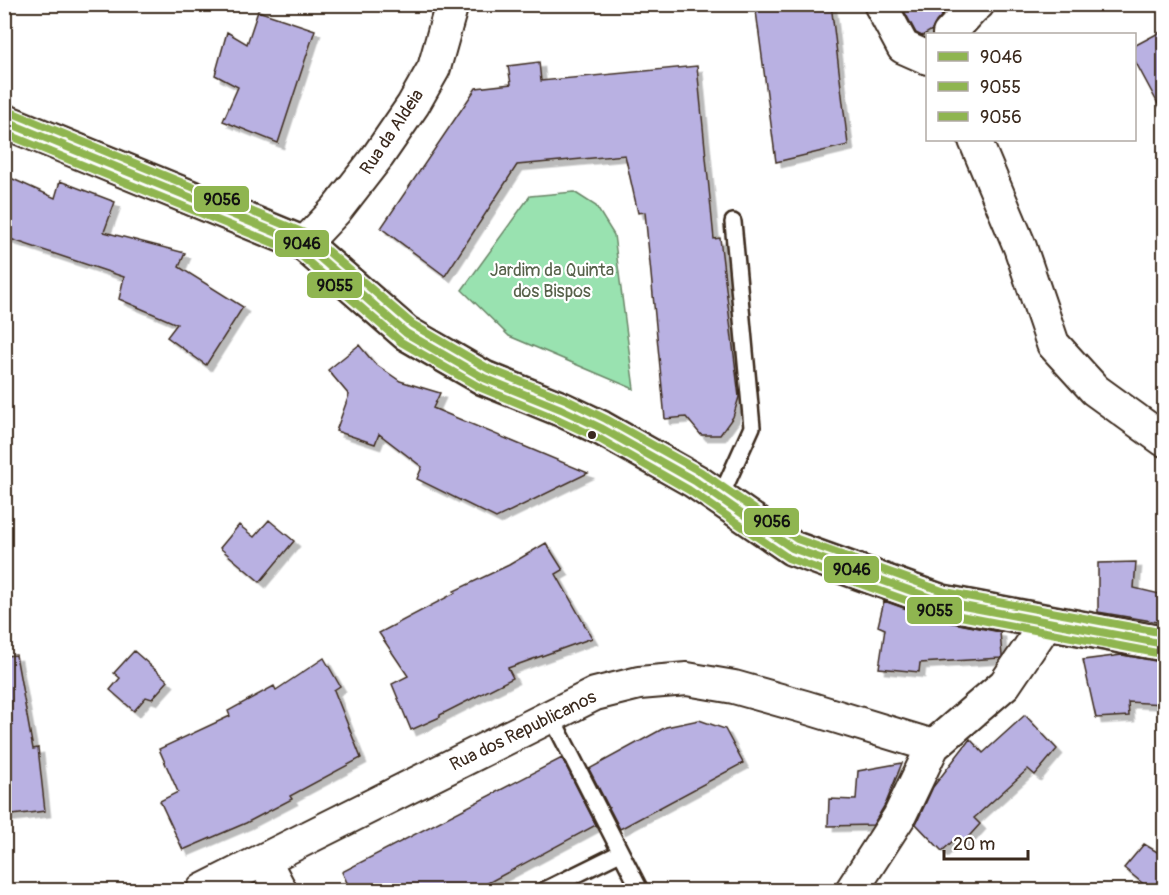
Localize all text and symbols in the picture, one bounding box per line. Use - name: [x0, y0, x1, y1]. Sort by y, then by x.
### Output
- legend: [926, 33, 1136, 141]
- text: 9046: [980, 46, 1022, 69]
- text: 9055: [980, 76, 1021, 99]
- street label: Rua da Aldeia: [355, 85, 429, 179]
- text: 9056: [980, 106, 1022, 129]
- line badge: 9056: [193, 185, 250, 213]
- text: 9056: [203, 190, 241, 210]
- line badge: 9046: [274, 229, 330, 258]
- text: 9046: [283, 234, 321, 254]
- park label: Jardim da Quinta dos Bispos: [490, 259, 614, 303]
- line badge: 9055: [306, 271, 363, 299]
- text: 9055: [317, 276, 354, 296]
- unlabelled marker: [586, 429, 598, 441]
- line badge: 9056: [743, 507, 800, 536]
- text: 9056: [753, 512, 791, 532]
- line badge: 9046: [823, 555, 880, 584]
- text: 9046: [833, 560, 871, 580]
- line badge: 9055: [906, 596, 963, 625]
- text: 9055: [917, 601, 954, 621]
- street label: Rua dos Republicanos: [446, 686, 600, 776]
- scale bar: [944, 823, 1028, 861]
- text: 20 m: [953, 833, 995, 856]

